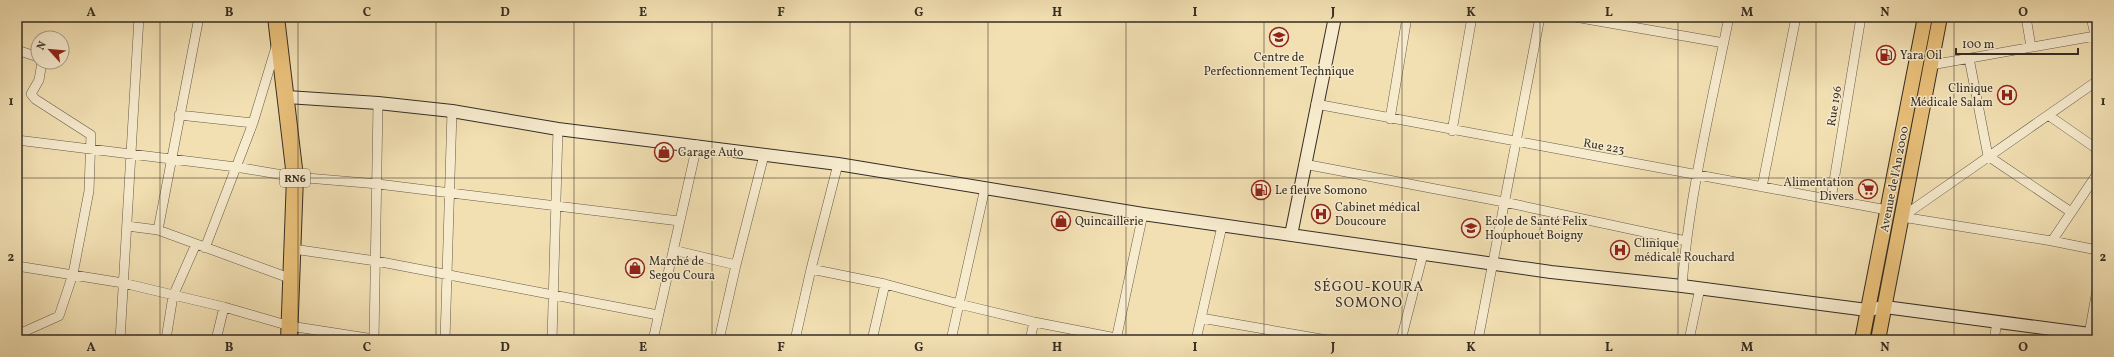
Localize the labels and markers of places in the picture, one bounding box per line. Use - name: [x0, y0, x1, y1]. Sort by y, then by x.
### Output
- school or university icon: Centre de Perfectionnement Technique: [1268, 26, 1290, 48]
- fuel station icon: Yara Oil: [1875, 44, 1897, 66]
- place label: Yara Oil: [1900, 48, 1943, 64]
- place label: Centre de Perfectionnement Technique: [1204, 50, 1355, 80]
- place label: Clinique Médicale Salam: [1910, 81, 1993, 111]
- hospital icon: Clinique Médicale Salam: [1996, 84, 2018, 106]
- shop icon: Garage Auto: [653, 141, 675, 163]
- place label: Garage Auto: [678, 145, 743, 161]
- place label: Alimentation Divers: [1783, 175, 1854, 205]
- supermarket icon: Alimentation Divers: [1857, 178, 1879, 200]
- fuel station icon: Le fleuve Somono: [1250, 179, 1272, 201]
- place label: Le fleuve Somono: [1275, 183, 1367, 199]
- place label: Cabinet médical Doucoure: [1335, 200, 1420, 230]
- hospital icon: Cabinet médical Doucoure: [1310, 203, 1332, 225]
- shop icon: Quincaillerie: [1050, 210, 1072, 232]
- place label: Quincaillerie: [1075, 214, 1144, 230]
- place label: Ecole de Santé Felix Houphouet Boigny: [1485, 214, 1588, 244]
- school or university icon: Ecole de Santé Felix Houphouet Boigny: [1460, 217, 1482, 239]
- place label: Clinique médicale Rouchard: [1634, 236, 1735, 266]
- hospital icon: Clinique médicale Rouchard: [1609, 239, 1631, 261]
- place label: Marché de Segou Coura: [649, 254, 715, 284]
- shop icon: Marché de Segou Coura: [624, 257, 646, 279]

